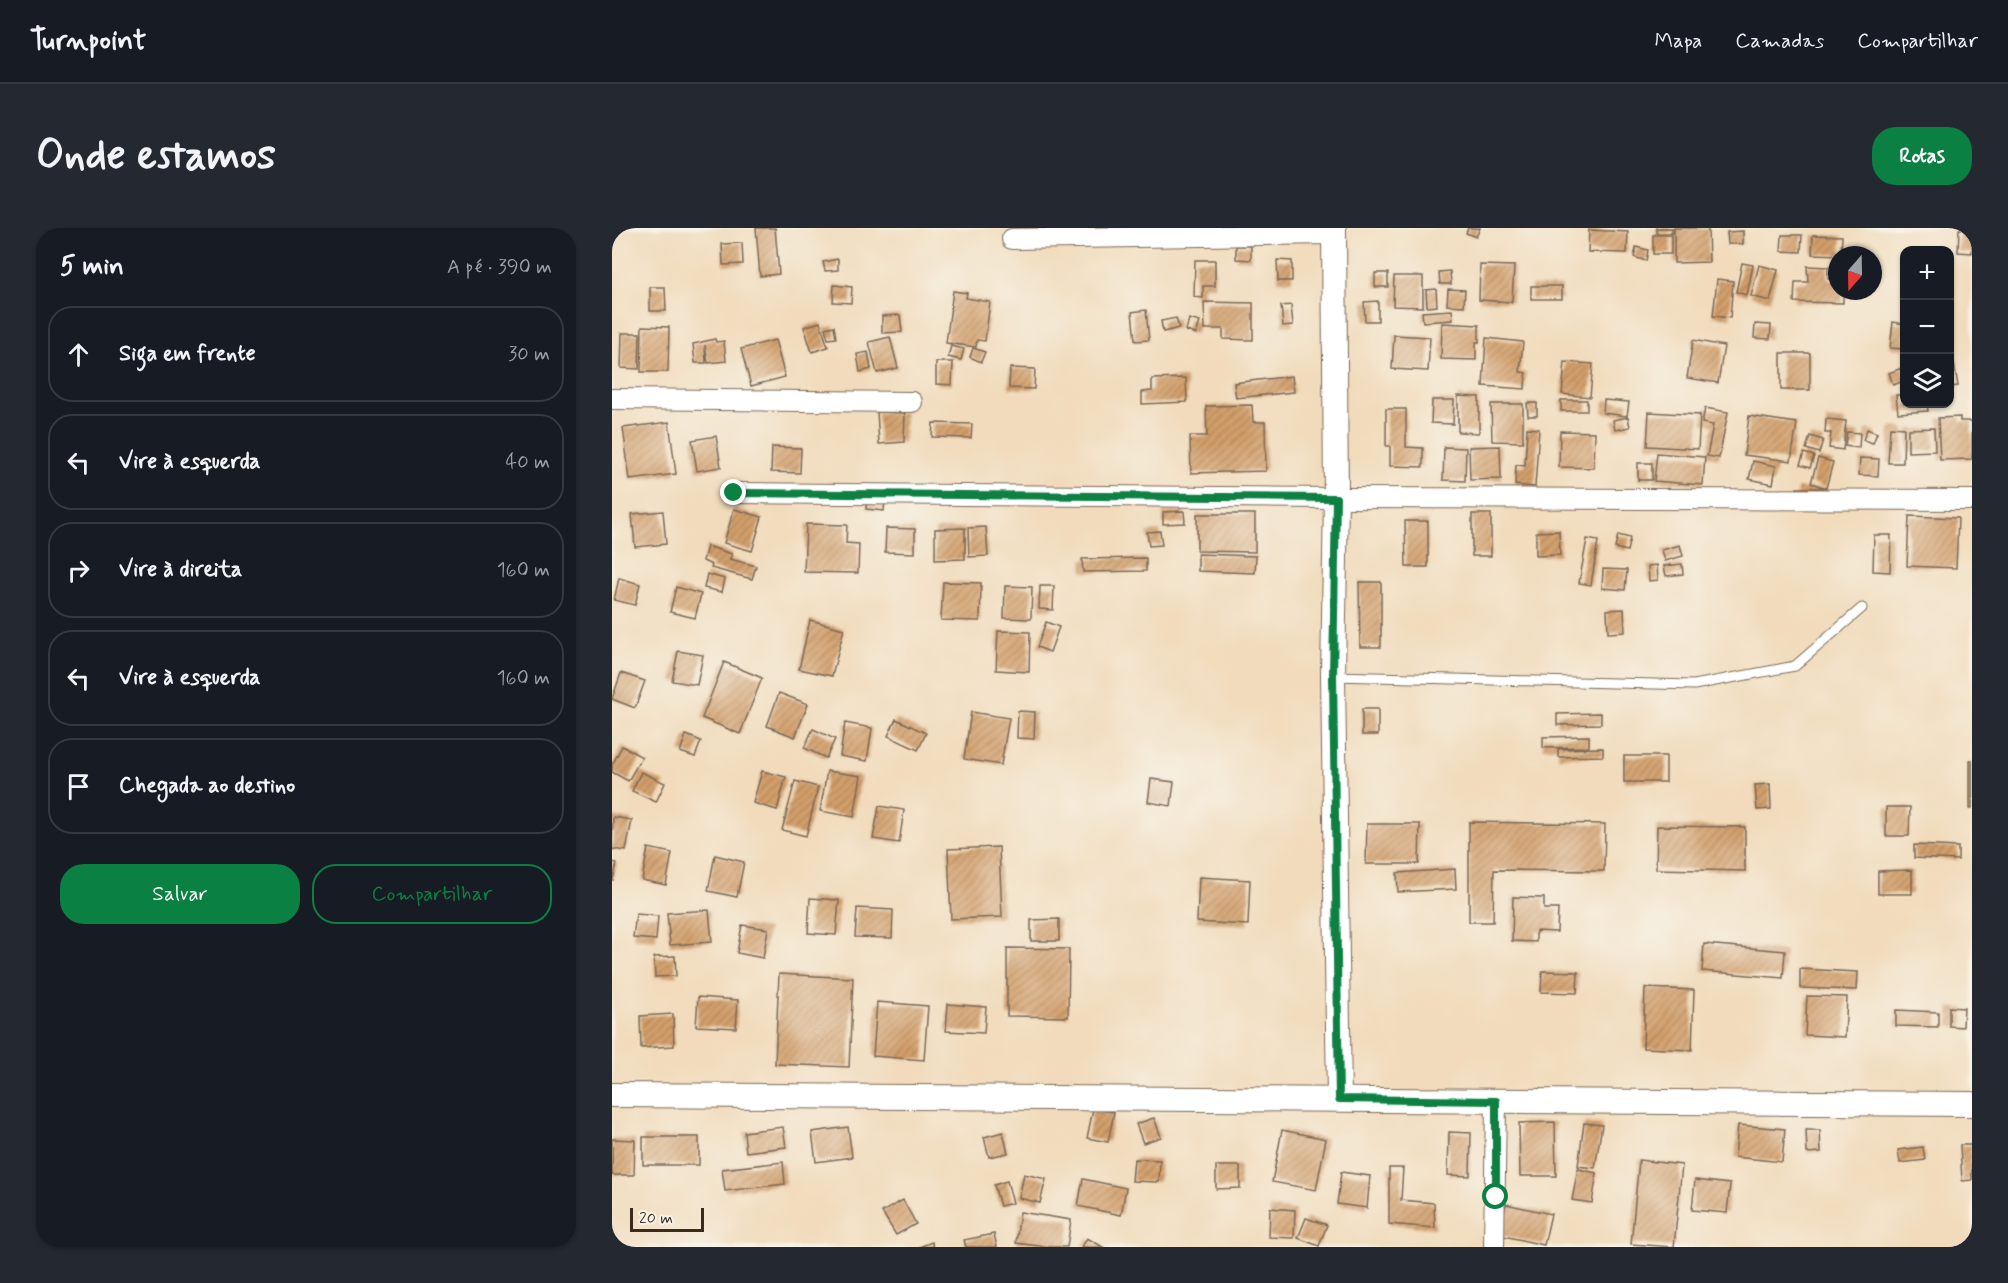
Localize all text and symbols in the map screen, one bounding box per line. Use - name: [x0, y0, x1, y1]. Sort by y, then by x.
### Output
- text: Turnpoint: [30, 23, 146, 60]
- text: Mapa: [1654, 27, 1702, 55]
- text: Camadas: [1735, 27, 1824, 55]
- text: Compartilhar: [1857, 27, 1978, 55]
- button: Rotas: [1872, 127, 1972, 185]
- text: Onde estamos: [36, 129, 276, 184]
- north arrow: [1828, 246, 1882, 300]
- map controls: [1900, 246, 1954, 408]
- button: +: [1900, 246, 1954, 300]
- text: 5 min: [60, 250, 124, 284]
- text: A pé · 390 m: [447, 254, 552, 281]
- button: −: [1900, 300, 1954, 354]
- icon: ahead: [62, 338, 95, 371]
- text: Siga em frente: [119, 340, 256, 368]
- text: 30 m: [508, 341, 550, 368]
- button: layers: [1900, 354, 1954, 408]
- icon: left: [62, 446, 95, 479]
- text: Vire à esquerda: [119, 448, 260, 476]
- text: 40 m: [506, 449, 550, 476]
- route end: [720, 479, 746, 505]
- icon: right: [62, 554, 95, 587]
- text: Vire à direita: [119, 556, 242, 584]
- text: 160 m: [497, 557, 550, 584]
- icon: left: [62, 662, 95, 695]
- text: Vire à esquerda: [119, 664, 260, 692]
- text: 160 m: [497, 665, 550, 692]
- icon: arrive: [62, 770, 95, 803]
- text: Chegada ao destino: [119, 772, 295, 800]
- button: Salvar: [60, 864, 300, 924]
- button: Compartilhar: [312, 864, 552, 924]
- route start: [1482, 1183, 1508, 1209]
- scale bar: [630, 1205, 704, 1232]
- text: 20 m: [639, 1208, 673, 1229]

